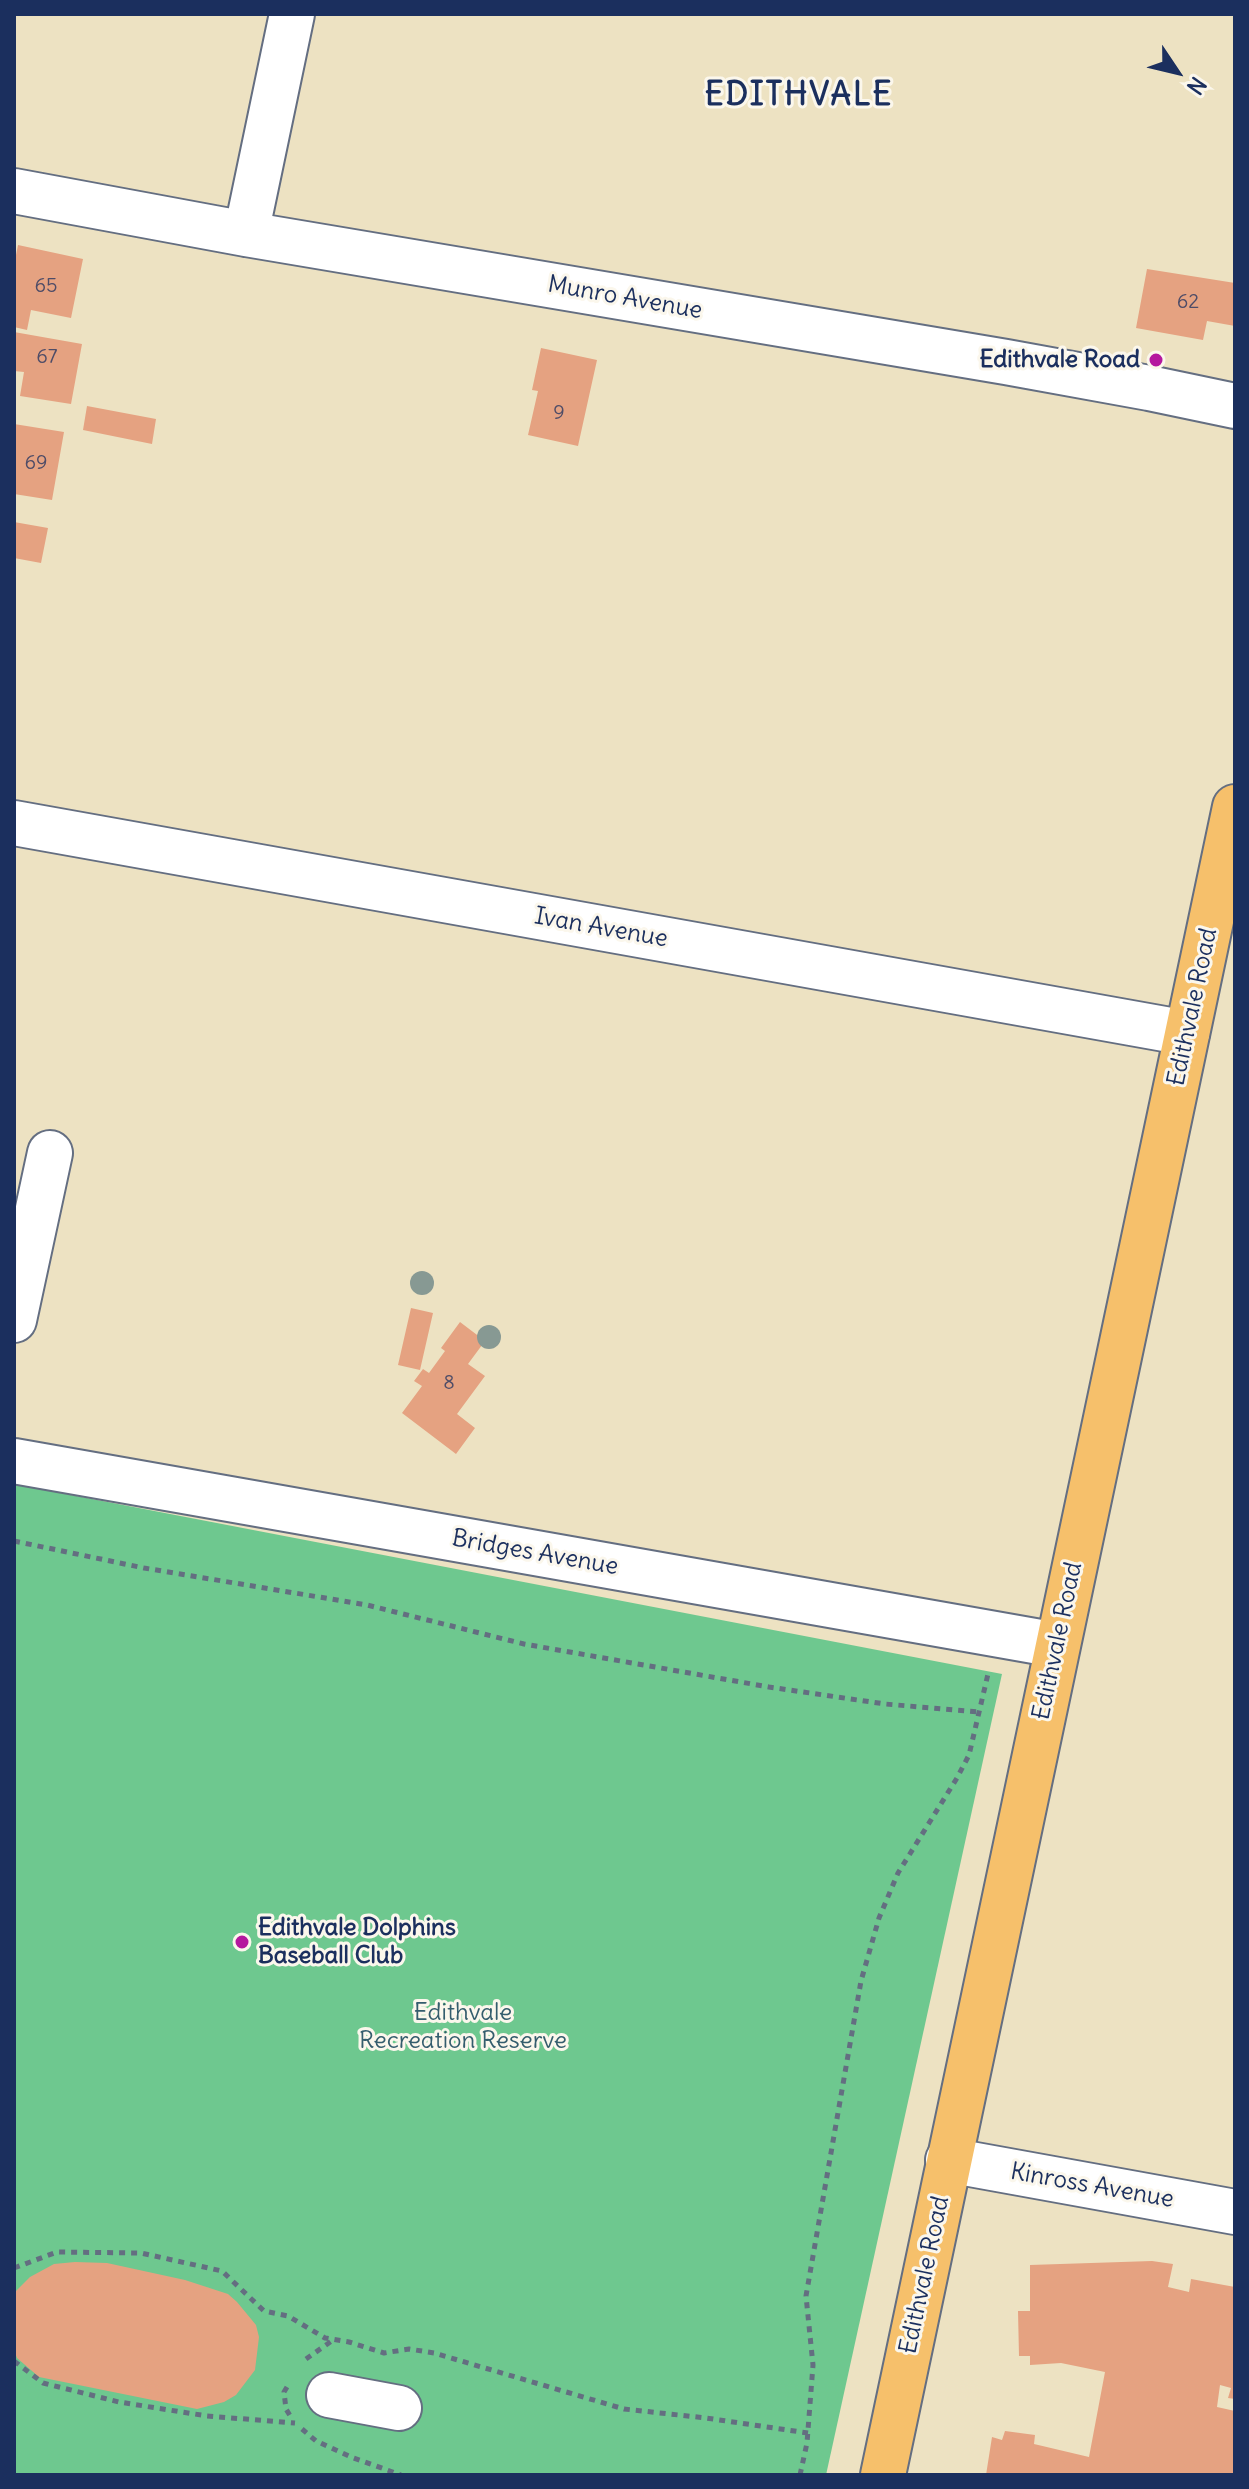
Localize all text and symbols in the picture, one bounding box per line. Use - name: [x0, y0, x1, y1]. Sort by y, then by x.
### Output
- north arrow: [1137, 32, 1217, 112]
- text: N: [1181, 72, 1212, 100]
- district label: EDITHVALE: [705, 77, 893, 115]
- street label: Munro Avenue: [545, 270, 705, 326]
- house number: 65: [34, 274, 58, 298]
- house number: 62: [1177, 290, 1199, 314]
- house number: 67: [36, 345, 58, 369]
- place label: Edithvale Road: [979, 346, 1140, 374]
- marker: Edithvale Road: [1147, 351, 1165, 369]
- house number: 9: [553, 401, 565, 425]
- house number: 69: [24, 451, 48, 475]
- street label: Ivan Avenue: [532, 902, 670, 954]
- street label: Edithvale Road: [1162, 926, 1224, 1088]
- house number: 8: [443, 1371, 455, 1395]
- street label: Bridges Avenue: [450, 1524, 620, 1582]
- street label: Edithvale Road: [1027, 1560, 1089, 1722]
- place label: Edithvale Dolphins Baseball Club: [258, 1914, 456, 1970]
- marker: Edithvale Dolphins Baseball Club: [233, 1933, 251, 1951]
- park label: Edithvale Recreation Reserve: [359, 1999, 567, 2055]
- street label: Kinross Avenue: [1008, 2157, 1176, 2215]
- street label: Edithvale Road: [894, 2194, 956, 2356]

